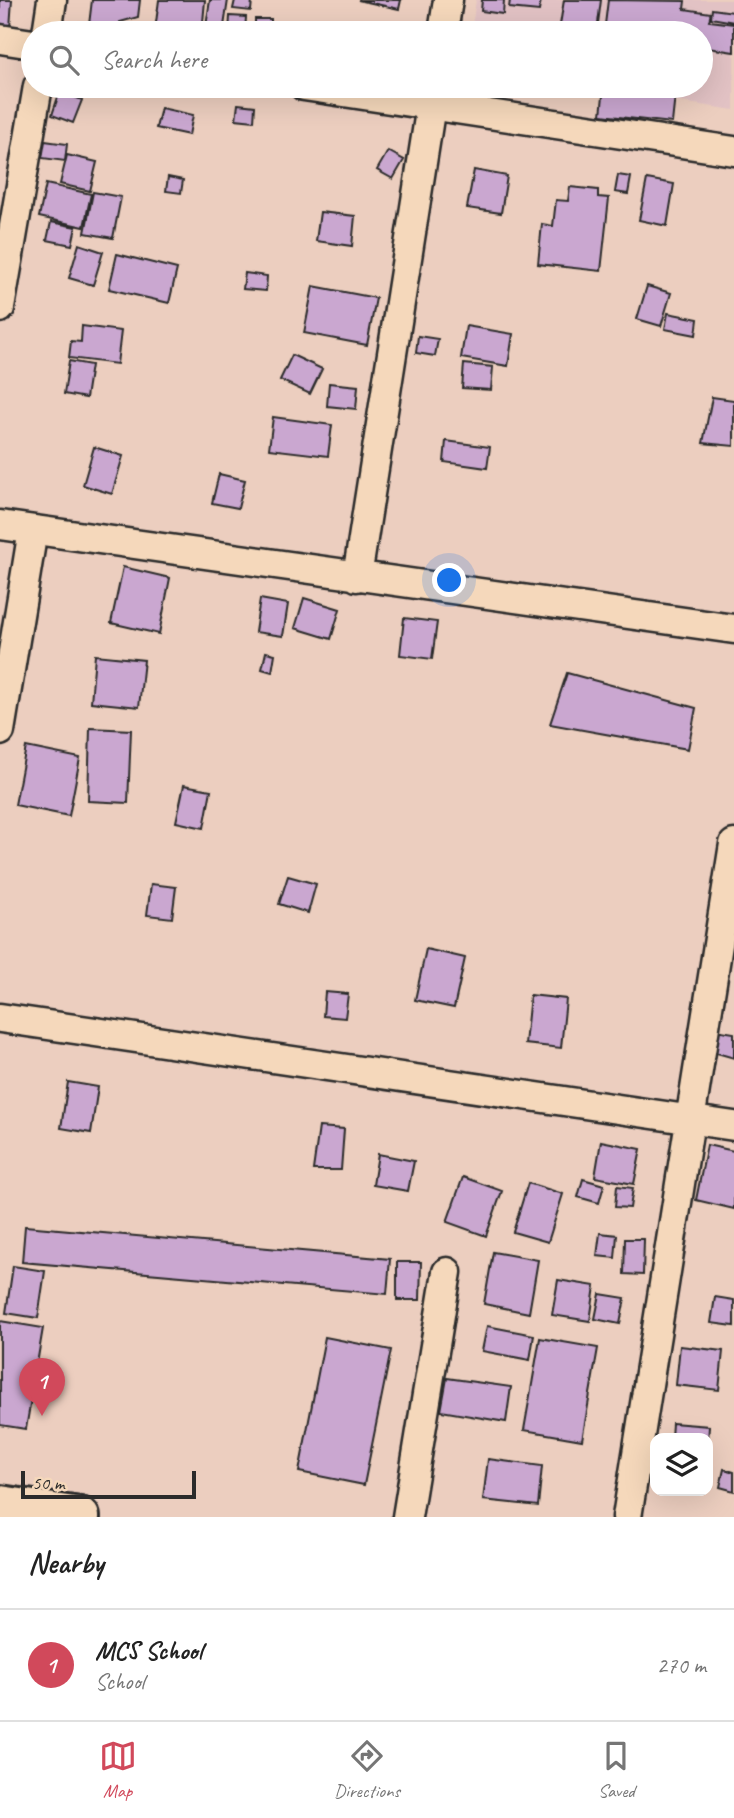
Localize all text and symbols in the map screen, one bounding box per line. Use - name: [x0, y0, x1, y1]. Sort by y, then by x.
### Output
- search box: [21, 21, 713, 98]
- icon: search: [45, 41, 83, 79]
- text: Search here: [101, 43, 207, 76]
- your location: [432, 563, 466, 597]
- pin: 1: [19, 1358, 65, 1416]
- map controls: [650, 1433, 713, 1496]
- button: layers: [650, 1433, 713, 1496]
- scale bar: [21, 1468, 196, 1500]
- text: 50 m: [32, 1471, 64, 1495]
- text: Nearby: [28, 1544, 104, 1582]
- text: MCS School: [95, 1634, 202, 1667]
- text: 1: [46, 1651, 56, 1680]
- text: 270 m: [657, 1651, 706, 1680]
- text: School: [95, 1667, 144, 1696]
- tab: Map: [99, 1737, 137, 1803]
- tab: Directions: [334, 1737, 400, 1803]
- tab: Saved: [597, 1737, 635, 1803]

